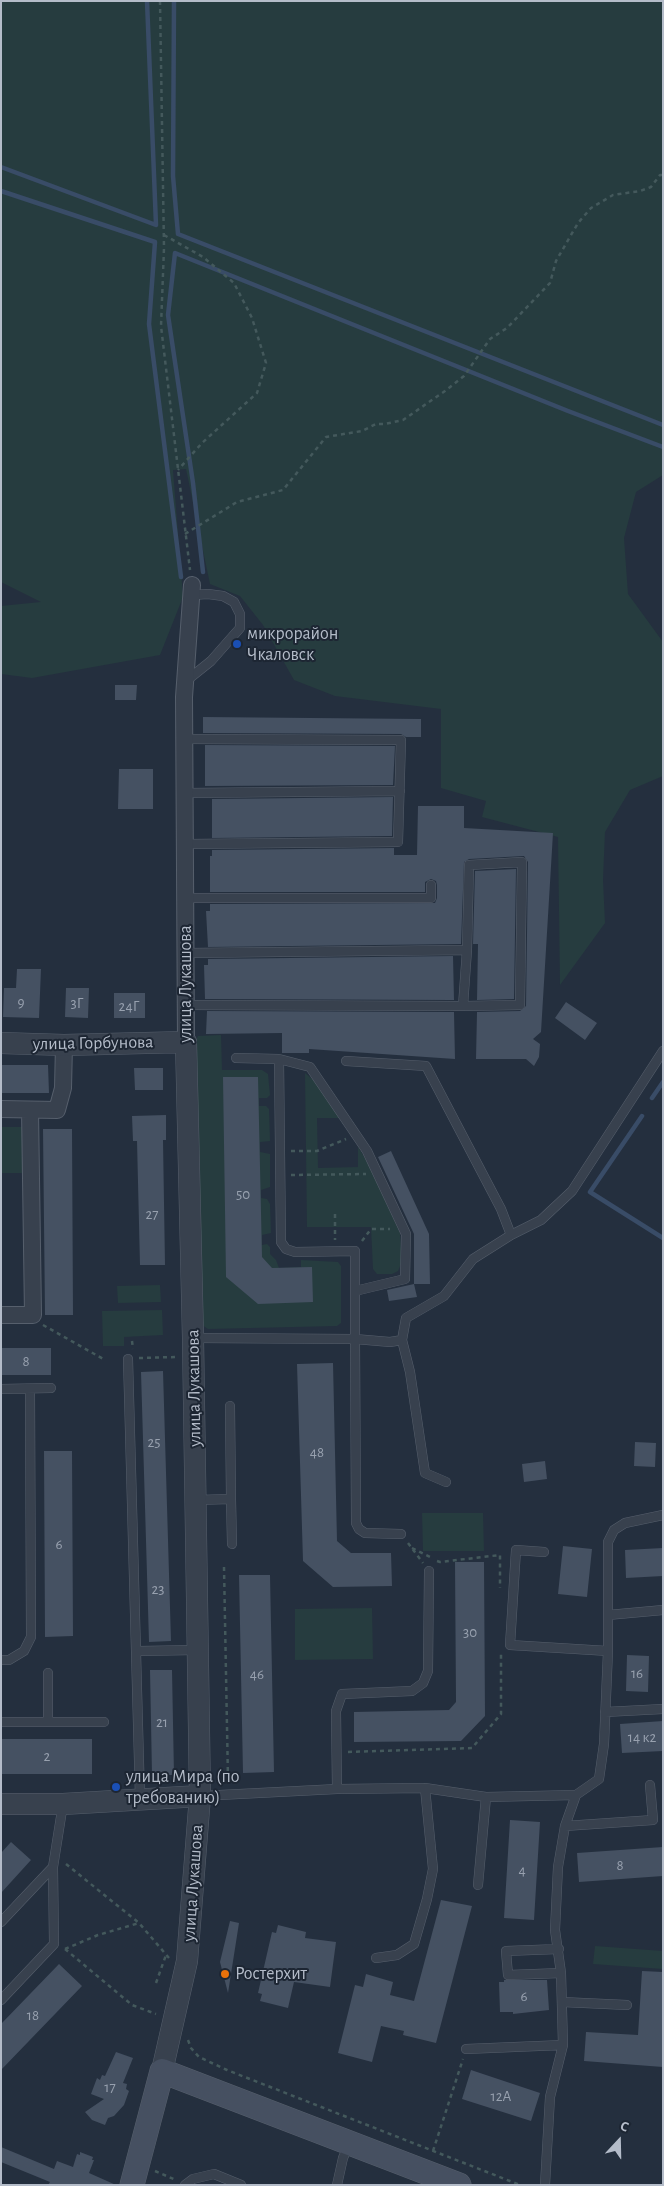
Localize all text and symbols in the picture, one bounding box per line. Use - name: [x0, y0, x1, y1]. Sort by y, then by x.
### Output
- place label: микрорайон Чкаловск: [247, 623, 338, 666]
- marker: микрорайон Чкаловск: [231, 638, 243, 650]
- street label: улица Лукашова: [175, 925, 197, 1043]
- house number: 9: [17, 993, 25, 1011]
- house number: 3Г: [71, 994, 83, 1012]
- house number: 24Г: [119, 997, 139, 1015]
- street label: улица Горбунова: [32, 1031, 154, 1055]
- house number: 50: [236, 1185, 250, 1203]
- house number: 27: [145, 1205, 159, 1223]
- street label: улица Лукашова: [182, 1329, 206, 1447]
- house number: 8: [22, 1352, 30, 1370]
- house number: 25: [147, 1433, 161, 1451]
- house number: 48: [310, 1443, 324, 1461]
- house number: 6: [55, 1535, 63, 1553]
- house number: 23: [151, 1580, 165, 1598]
- house number: 30: [463, 1623, 477, 1641]
- house number: 16: [631, 1664, 643, 1682]
- house number: 46: [250, 1665, 264, 1683]
- house number: 21: [156, 1713, 168, 1731]
- house number: 14 к2: [628, 1728, 656, 1746]
- house number: 2: [44, 1747, 50, 1765]
- place label: улица Мира (по требованию): [126, 1766, 240, 1808]
- marker: улица Мира (по требованию): [110, 1781, 122, 1793]
- street label: улица Лукашова: [178, 1824, 208, 1942]
- house number: 8: [616, 1856, 624, 1874]
- house number: 4: [518, 1861, 526, 1879]
- place label: Ростерхит: [235, 1963, 307, 1985]
- marker: Ростерхит: [219, 1968, 231, 1980]
- house number: 6: [520, 1987, 528, 2005]
- house number: 18: [27, 2006, 39, 2024]
- house number: 17: [104, 2078, 116, 2096]
- house number: 12А: [491, 2087, 511, 2105]
- north arrow: [594, 2116, 644, 2166]
- text: С: [618, 2119, 631, 2135]

